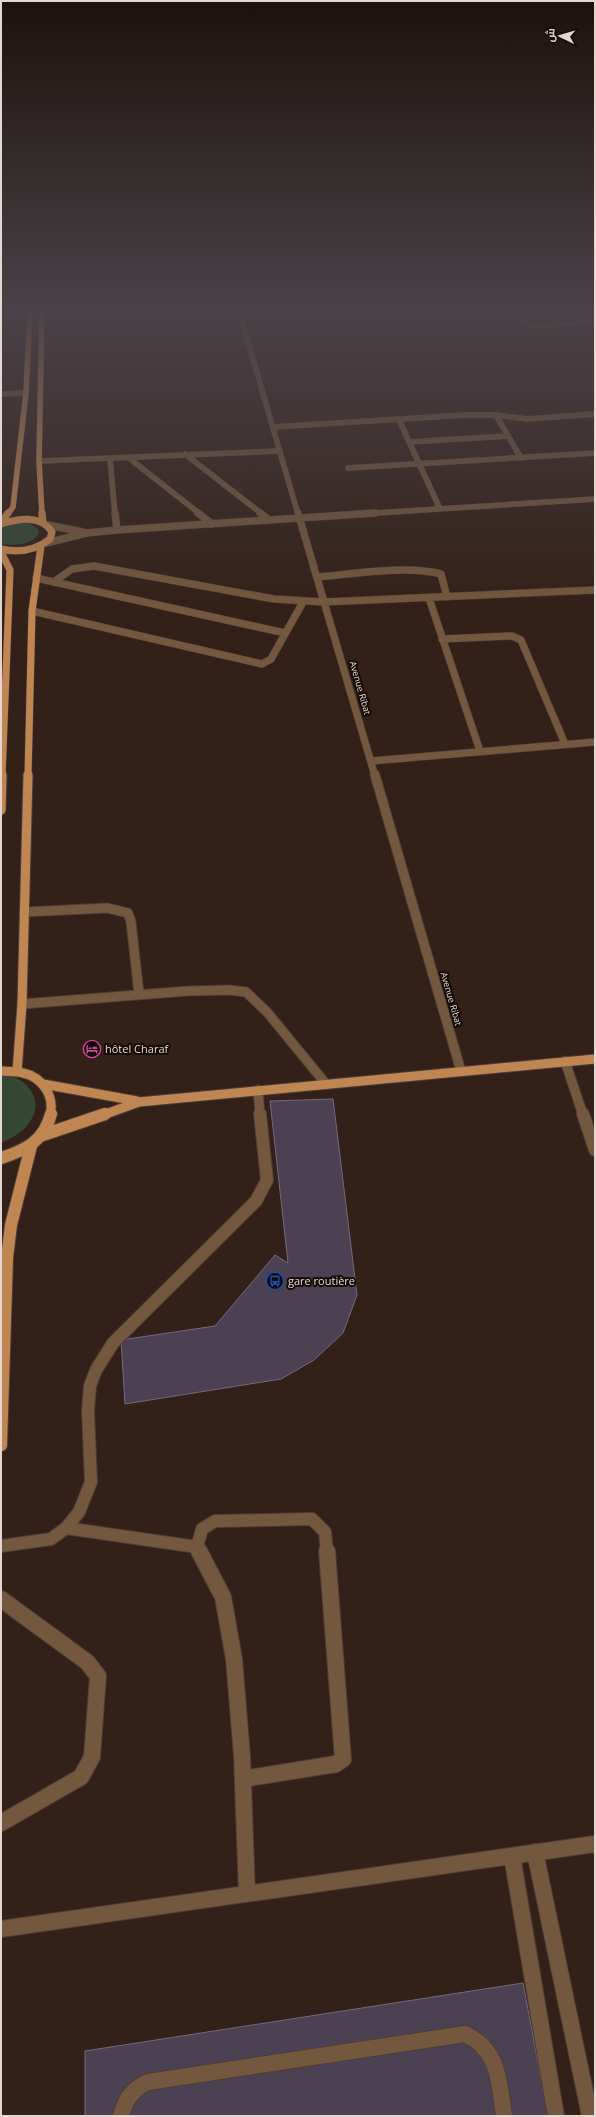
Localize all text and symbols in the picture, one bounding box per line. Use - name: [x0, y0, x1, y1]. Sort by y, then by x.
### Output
- north arrow: [540, 16, 580, 56]
- text: ش: [541, 27, 558, 43]
- street label: Avenue Ribat: [347, 660, 374, 716]
- street label: Avenue Ribat: [438, 971, 465, 1027]
- hotel icon: hôtel Charaf: [82, 1039, 102, 1059]
- place label: hôtel Charaf: [105, 1041, 169, 1056]
- bus stop icon: gare routière: [265, 1271, 285, 1291]
- place label: gare routière: [288, 1273, 355, 1288]

